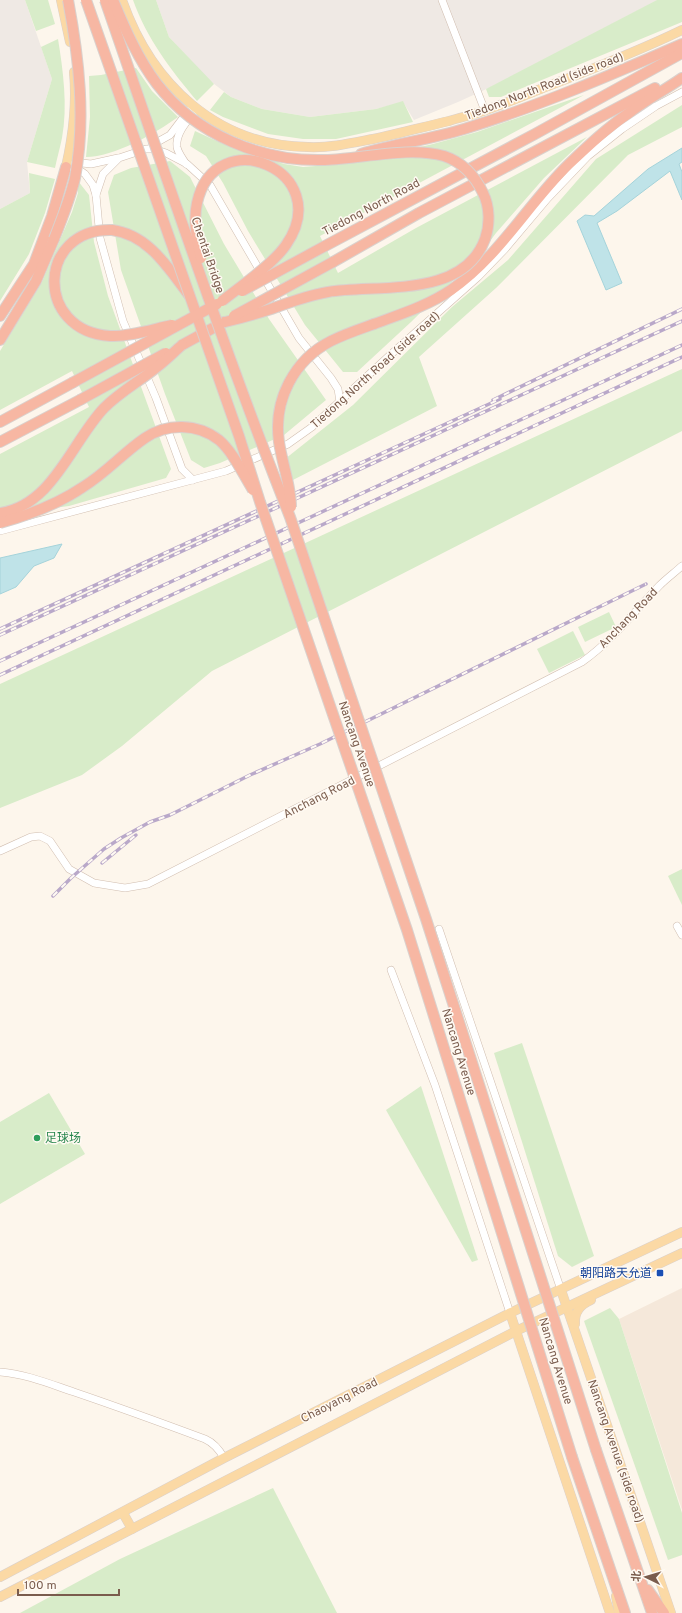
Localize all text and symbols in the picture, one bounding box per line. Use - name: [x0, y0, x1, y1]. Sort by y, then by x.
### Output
- street label: Tiedong North Road (side road): [463, 49, 626, 125]
- street label: Tiedong North Road: [320, 175, 423, 240]
- street label: Chentai Bridge: [186, 215, 228, 296]
- street label: Tiedong North Road (side road): [308, 308, 444, 433]
- street label: Anchang Road: [596, 585, 662, 653]
- street label: Nancang Avenue: [334, 699, 378, 790]
- street label: Anchang Road: [281, 773, 358, 823]
- street label: Nancang Avenue: [437, 1007, 479, 1098]
- place label: 足球场: [45, 1131, 81, 1147]
- marker: 足球场: [32, 1133, 42, 1143]
- place label: 朝阳路天允道: [580, 1266, 652, 1282]
- marker: 朝阳路天允道: [655, 1268, 665, 1278]
- street label: Nancang Avenue: [534, 1316, 576, 1407]
- street label: Chaoyang Road: [298, 1375, 381, 1427]
- street label: Nancang Avenue (side road): [583, 1378, 647, 1525]
- north arrow: [626, 1557, 666, 1597]
- text: 北: [630, 1570, 644, 1582]
- scale bar: [18, 1571, 119, 1597]
- text: 100 m: [24, 1578, 57, 1594]

